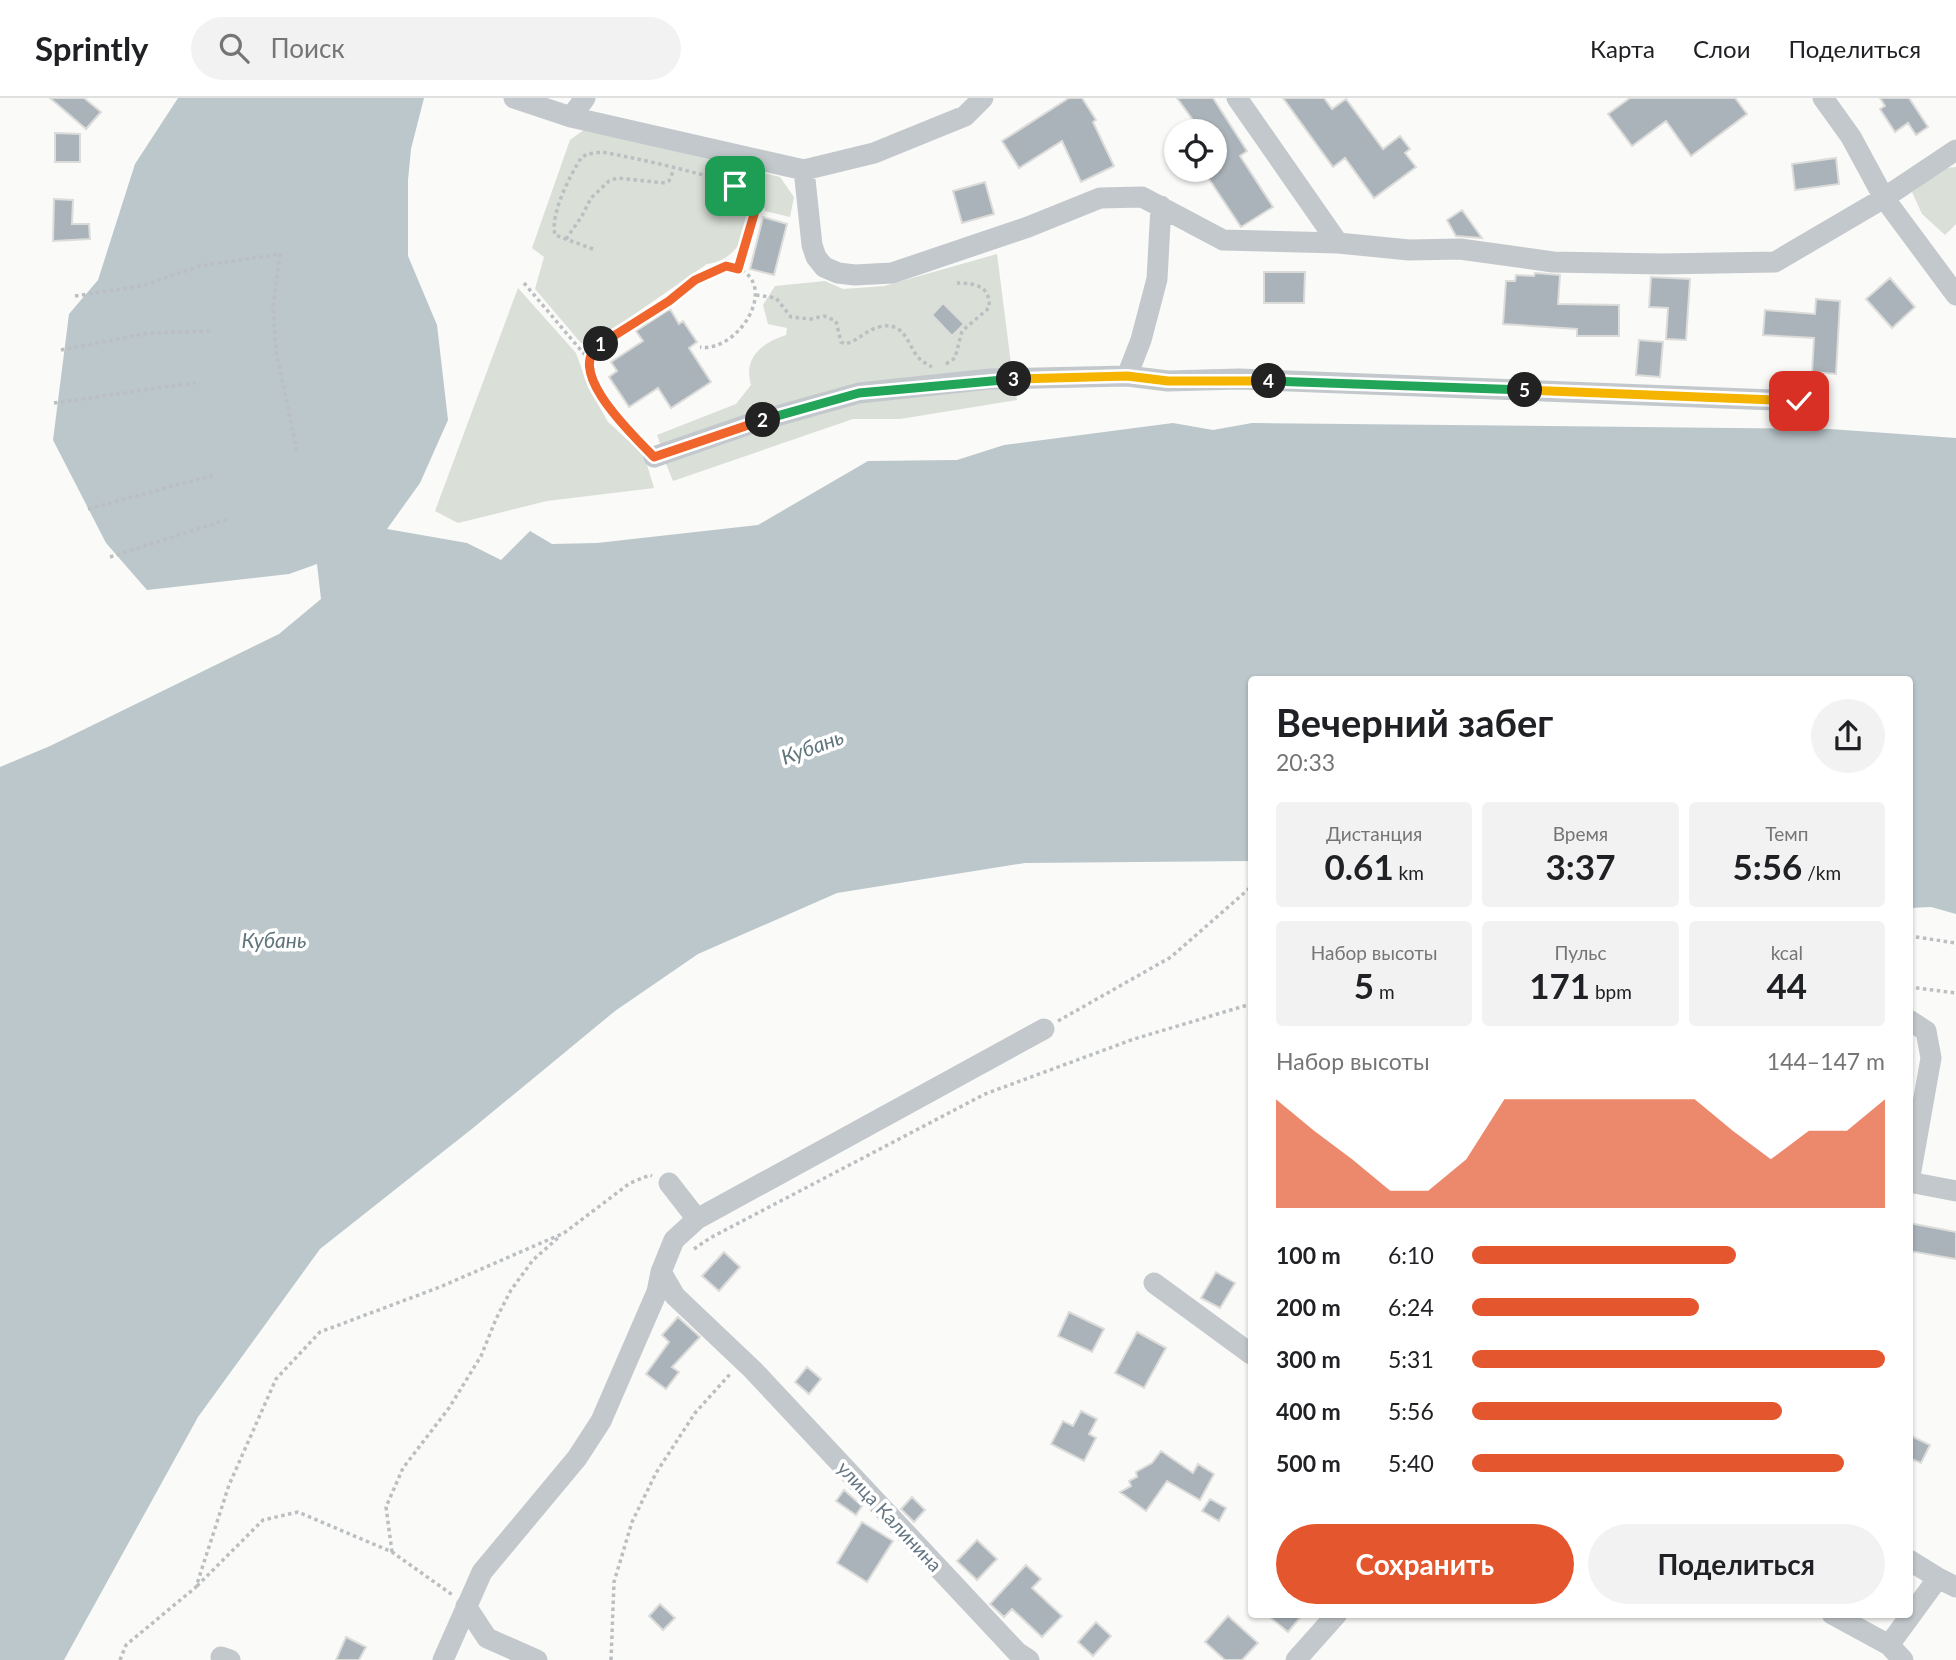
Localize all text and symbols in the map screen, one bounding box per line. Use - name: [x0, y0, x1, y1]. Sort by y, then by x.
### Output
- search box: [191, 17, 681, 80]
- text: Sprintly: [35, 28, 149, 68]
- icon: search: [215, 29, 253, 67]
- text: Поиск: [271, 32, 345, 64]
- text: Карта: [1590, 34, 1655, 63]
- text: Слои: [1693, 34, 1750, 63]
- text: Поделиться: [1788, 34, 1921, 63]
- map controls: [1164, 119, 1227, 182]
- button: locate: [1164, 119, 1227, 182]
- pin: [705, 156, 765, 216]
- icon: arrive: [716, 167, 754, 205]
- pin: 1: [584, 327, 618, 362]
- text: 1: [595, 332, 606, 355]
- pin: 3: [996, 362, 1032, 396]
- pin: 4: [1252, 364, 1286, 398]
- text: 3: [1008, 367, 1019, 390]
- text: 4: [1263, 369, 1274, 392]
- pin: [1769, 371, 1829, 431]
- pin: 5: [1508, 372, 1542, 408]
- text: 5: [1519, 378, 1530, 401]
- icon: check: [1780, 382, 1818, 420]
- pin: 2: [746, 402, 780, 438]
- text: 2: [757, 408, 768, 431]
- text: Вечерний забег: [1276, 699, 1553, 745]
- button: share: [1811, 699, 1885, 773]
- water label: Кубань: [777, 723, 847, 769]
- text: 20:33: [1276, 748, 1335, 776]
- text: Дистанция: [1326, 822, 1422, 845]
- text: Время: [1553, 822, 1608, 845]
- text: Темп: [1765, 822, 1808, 845]
- text: 0.61: [1324, 845, 1394, 887]
- text: 3:37: [1546, 845, 1615, 887]
- text: 5:56: [1732, 845, 1802, 887]
- text: km: [1394, 861, 1424, 884]
- text: /km: [1802, 861, 1841, 884]
- water label: Кубань: [242, 927, 306, 952]
- text: Набор высоты: [1311, 941, 1438, 964]
- text: Пульс: [1555, 941, 1606, 964]
- text: kcal: [1771, 941, 1803, 964]
- text: 5: [1354, 964, 1374, 1006]
- text: 171: [1529, 964, 1590, 1006]
- text: 44: [1767, 964, 1807, 1006]
- text: m: [1374, 980, 1395, 1003]
- text: bpm: [1590, 980, 1632, 1003]
- text: Набор высоты: [1276, 1047, 1430, 1075]
- text: 144–147 m: [1767, 1047, 1885, 1075]
- text: 100 m: [1276, 1241, 1341, 1269]
- text: 6:10: [1388, 1241, 1434, 1269]
- text: 200 m: [1276, 1293, 1341, 1321]
- text: 6:24: [1388, 1293, 1434, 1321]
- text: 300 m: [1276, 1345, 1341, 1373]
- text: 5:31: [1388, 1345, 1434, 1373]
- text: 400 m: [1276, 1397, 1341, 1425]
- text: 5:56: [1388, 1397, 1434, 1425]
- text: 500 m: [1276, 1449, 1341, 1477]
- text: 5:40: [1388, 1449, 1434, 1477]
- street label: улица Калинина: [833, 1456, 947, 1576]
- button: Сохранить: [1276, 1524, 1574, 1604]
- button: Поделиться: [1588, 1524, 1885, 1604]

